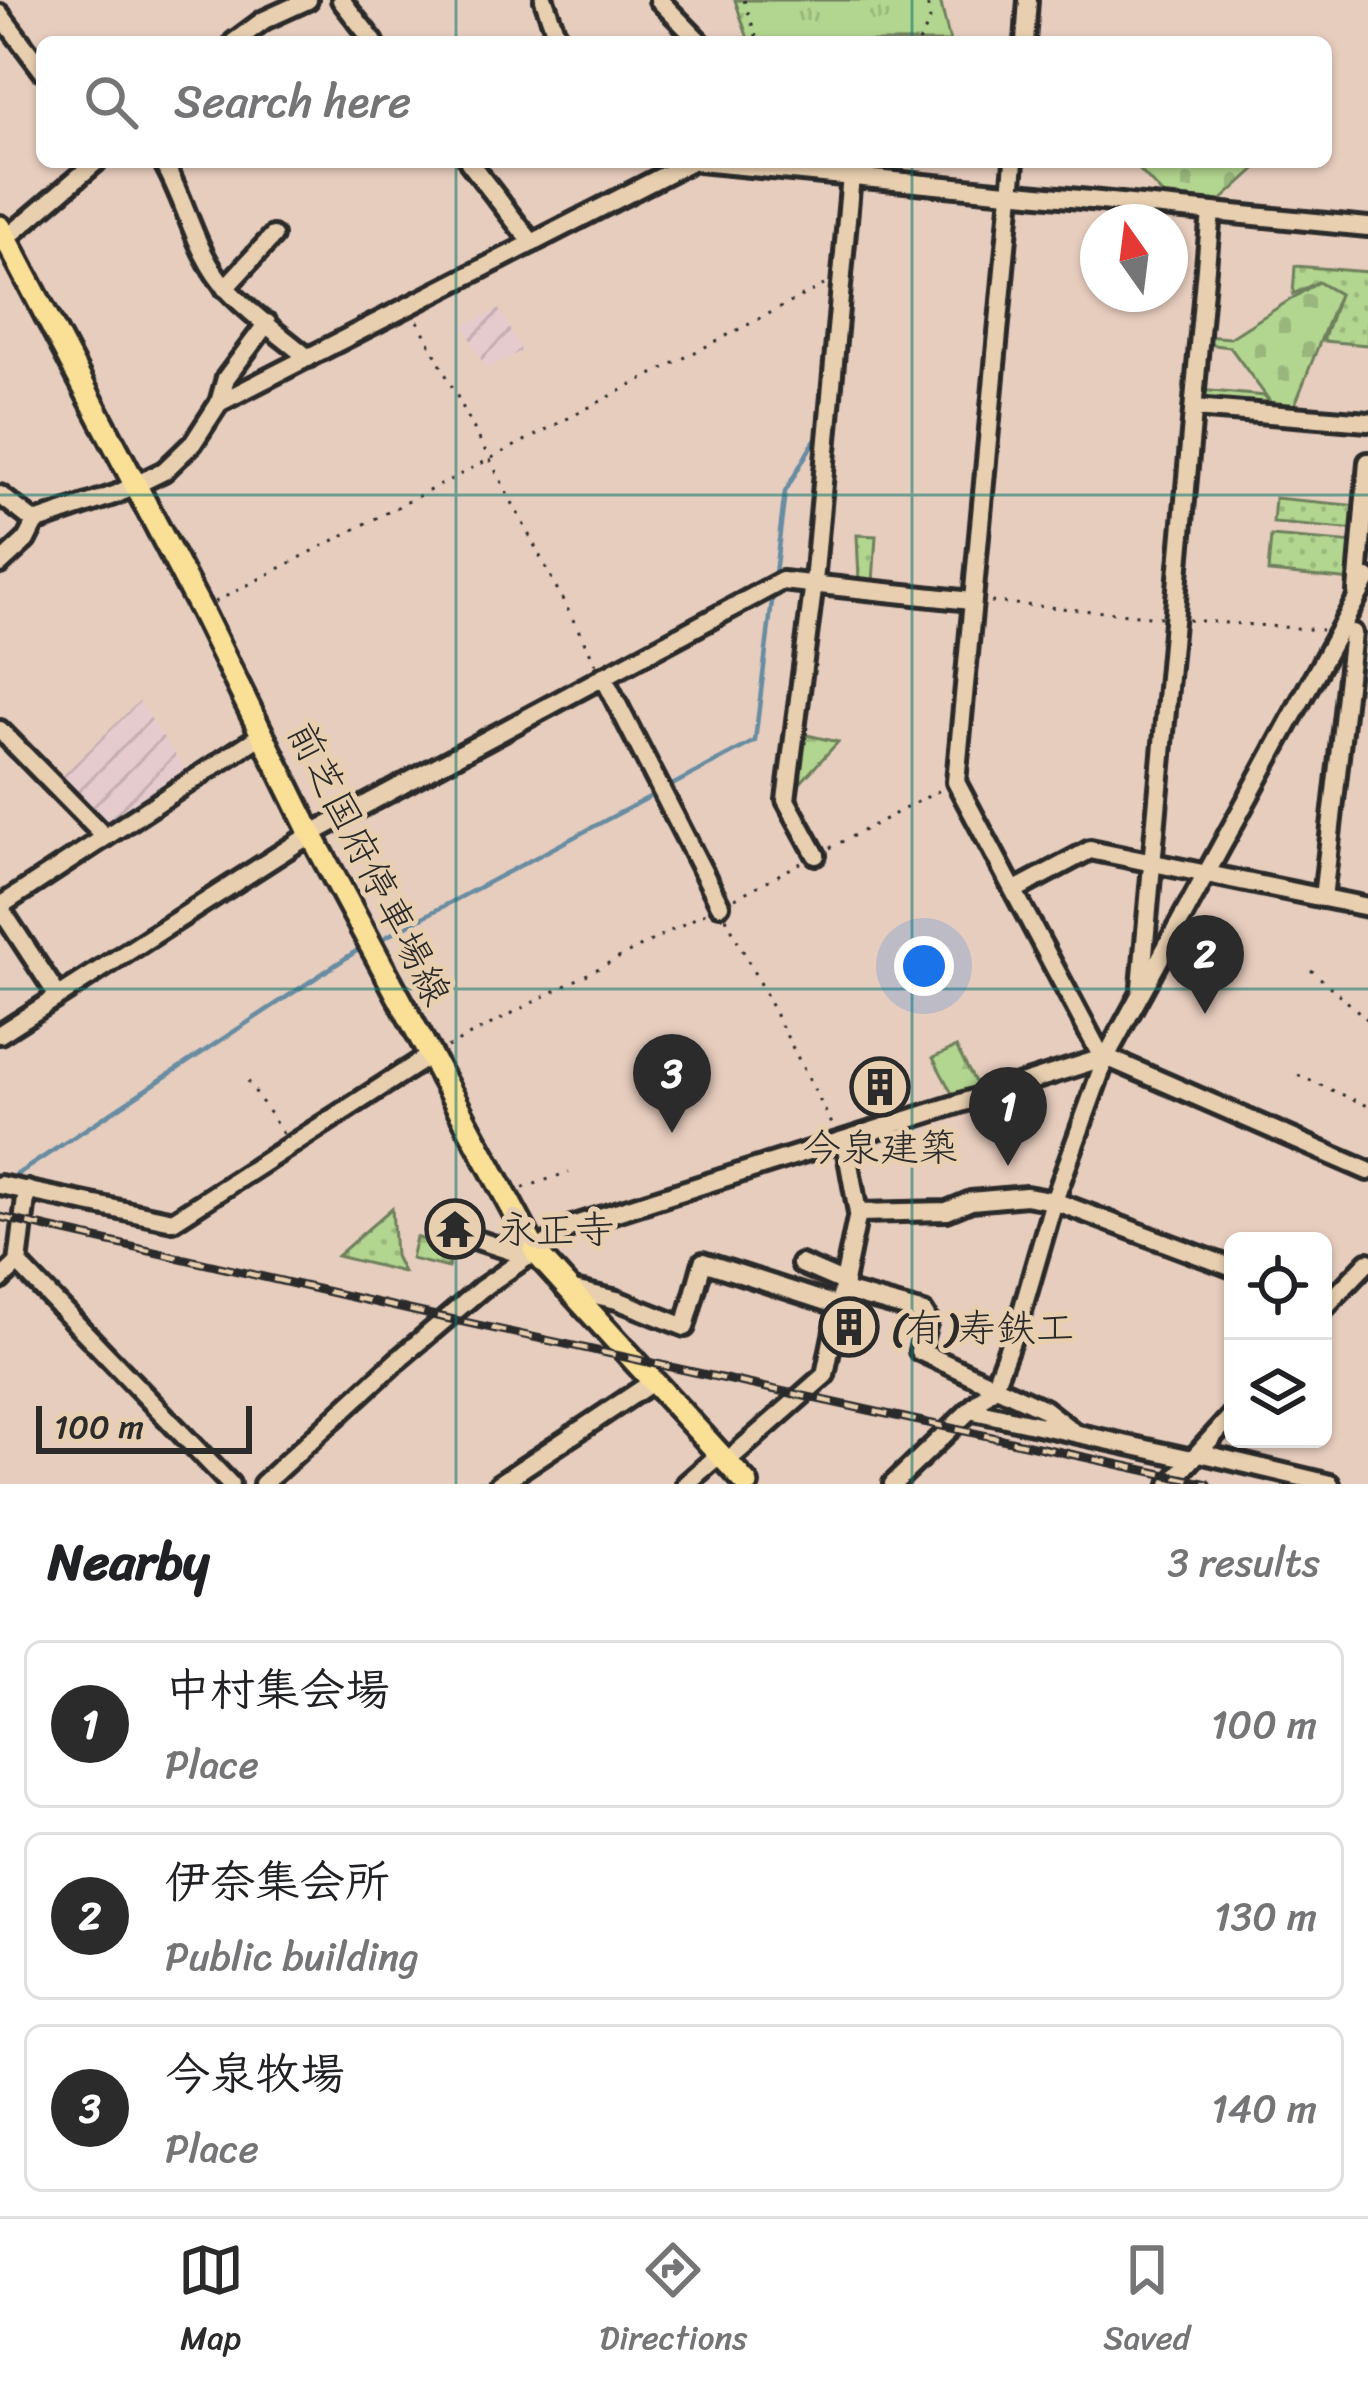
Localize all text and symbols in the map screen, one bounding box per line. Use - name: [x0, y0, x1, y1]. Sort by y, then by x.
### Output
- search box: [36, 36, 1332, 168]
- text: Search here: [174, 62, 411, 142]
- icon: search: [78, 69, 144, 135]
- north arrow: [1080, 204, 1188, 312]
- street label: 前芝国府停車場線: [268, 709, 471, 1018]
- pin: 2: [1166, 915, 1244, 1014]
- your location: [894, 936, 954, 996]
- pin: 3: [633, 1034, 711, 1133]
- building icon: 今泉建築: [849, 1056, 911, 1118]
- pin: 1: [969, 1067, 1047, 1166]
- place label: 今泉建築: [802, 1113, 958, 1182]
- place label: 永正寺: [497, 1195, 614, 1264]
- temple icon: 永正寺: [424, 1198, 486, 1260]
- map controls: [1224, 1232, 1332, 1448]
- button: locate: [1224, 1232, 1332, 1340]
- place label: (有)寿鉄工: [891, 1293, 1075, 1362]
- building icon: (有)寿鉄工: [818, 1296, 880, 1358]
- button: layers: [1224, 1340, 1332, 1448]
- text: 100 m: [54, 1398, 144, 1456]
- scale bar: [36, 1400, 252, 1453]
- text: Nearby: [48, 1517, 209, 1607]
- text: 3 results: [1167, 1528, 1320, 1597]
- text: 中村集会場: [165, 1650, 390, 1730]
- text: 1: [82, 1690, 98, 1759]
- text: 100 m: [1211, 1690, 1317, 1759]
- text: Place: [165, 1730, 259, 1799]
- text: 伊奈集会所: [165, 1842, 390, 1922]
- text: 2: [79, 1882, 101, 1951]
- text: 130 m: [1214, 1882, 1317, 1951]
- text: Public building: [165, 1922, 419, 1991]
- text: 今泉牧場: [165, 2034, 345, 2114]
- text: 3: [79, 2074, 101, 2143]
- text: 140 m: [1211, 2074, 1317, 2143]
- text: Place: [165, 2114, 259, 2183]
- tab: Map: [178, 2237, 244, 2367]
- tab: Directions: [600, 2237, 747, 2367]
- tab: Saved: [1103, 2237, 1190, 2367]

